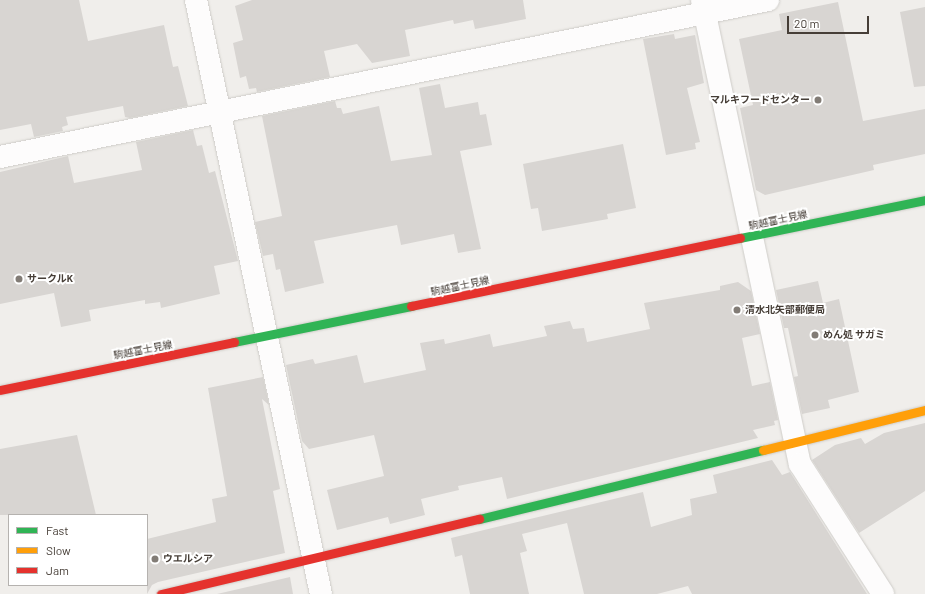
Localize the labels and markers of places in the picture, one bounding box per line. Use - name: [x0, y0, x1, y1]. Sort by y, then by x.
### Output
- place label: マルキフードセンター: [710, 94, 810, 106]
- marker: マルキフードセンター: [813, 95, 823, 105]
- place label: サークルK: [27, 273, 73, 285]
- marker: サークルK: [14, 274, 24, 284]
- place label: 清水北矢部郵便局: [745, 304, 825, 316]
- marker: 清水北矢部郵便局: [732, 305, 742, 315]
- place label: めん処 サガミ: [823, 329, 885, 341]
- marker: めん処 サガミ: [810, 330, 820, 340]
- place label: ウエルシア: [163, 553, 213, 565]
- marker: ウエルシア: [150, 554, 160, 564]

